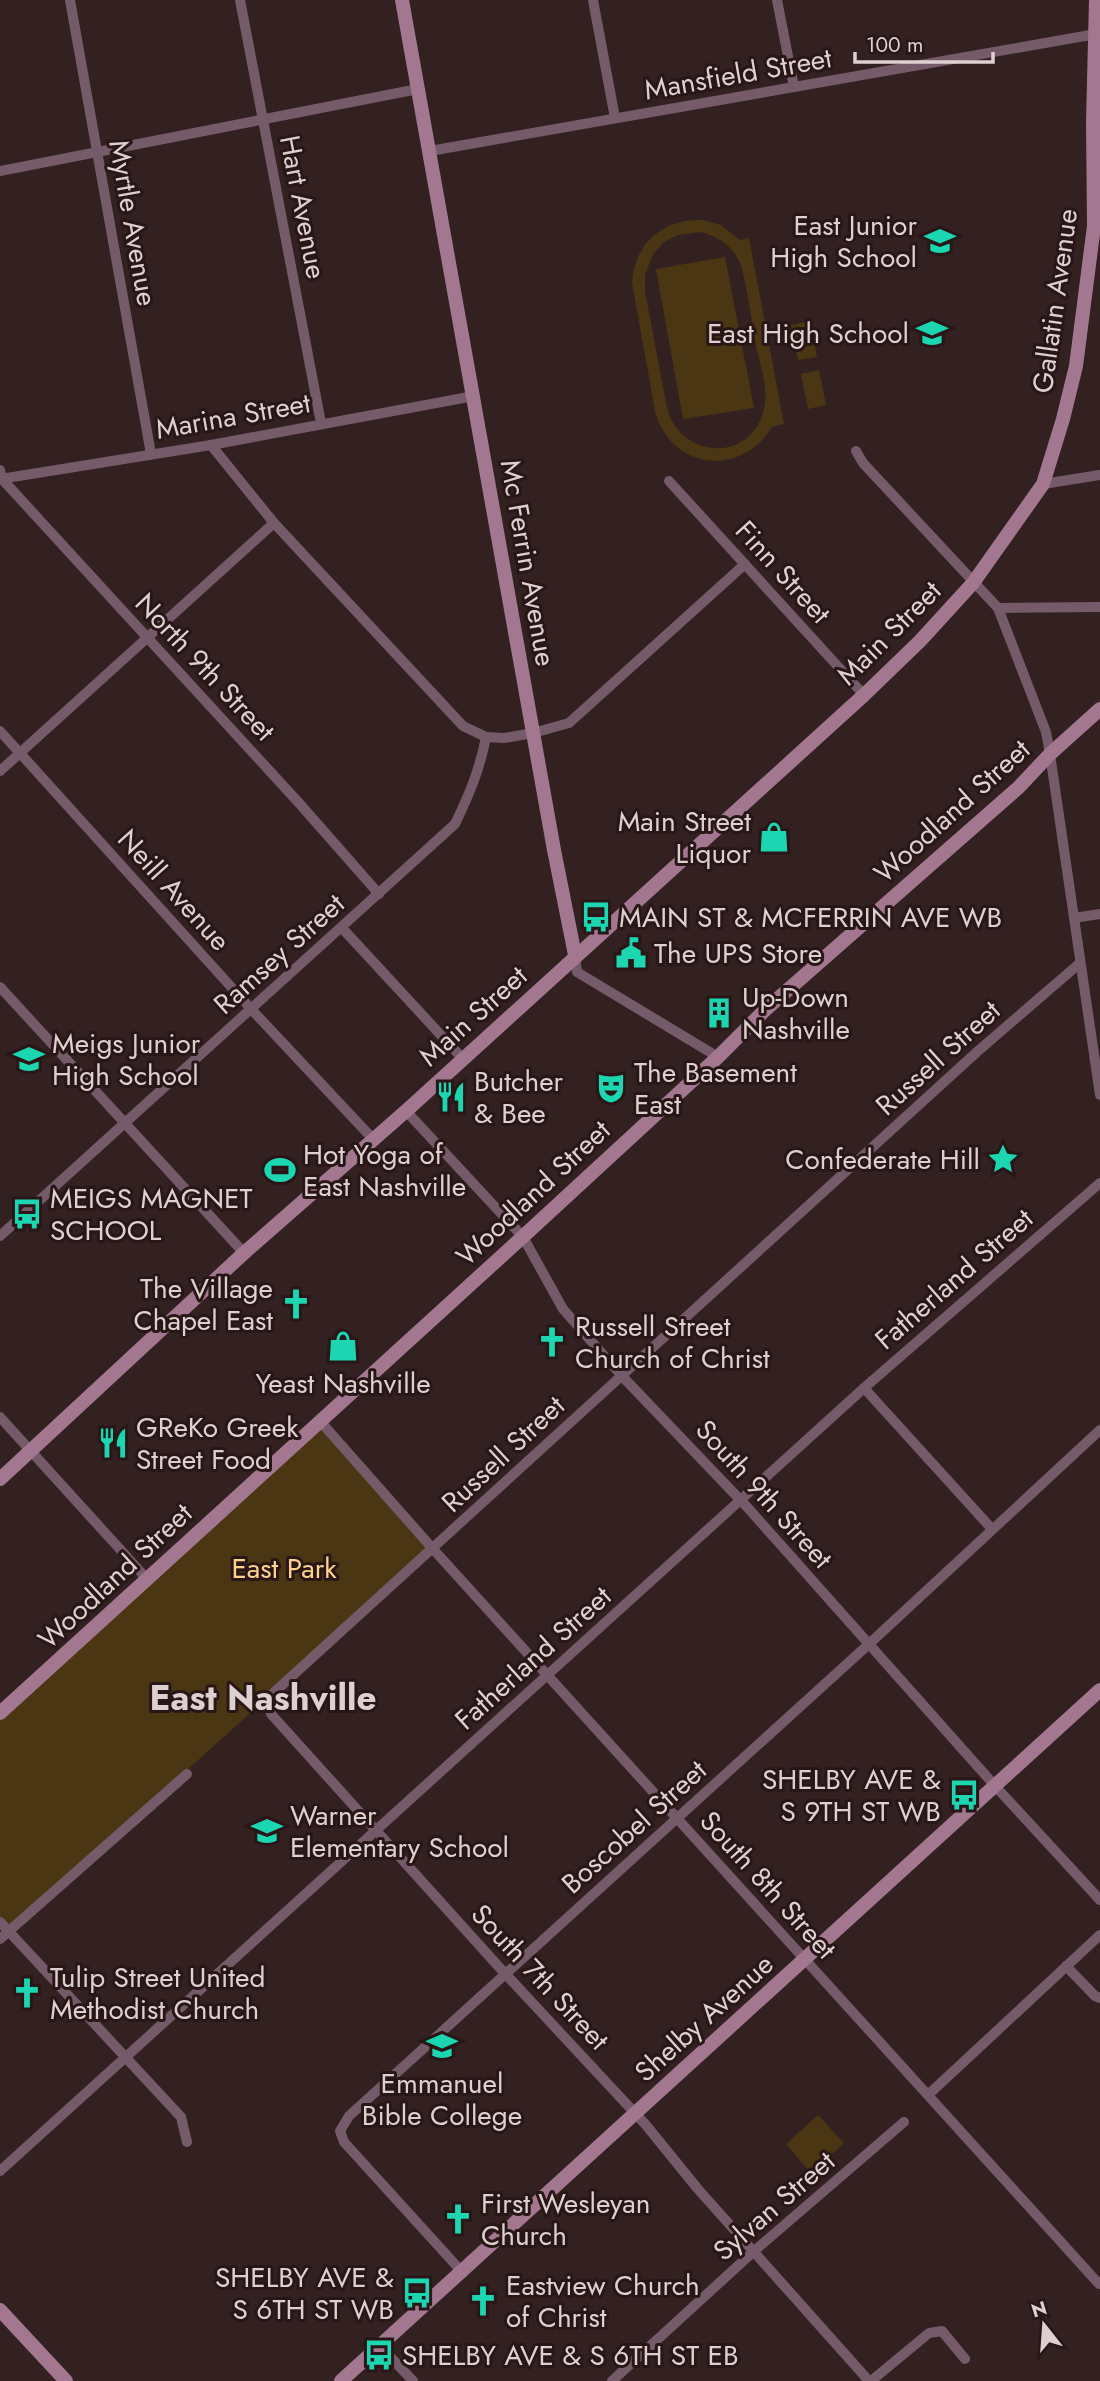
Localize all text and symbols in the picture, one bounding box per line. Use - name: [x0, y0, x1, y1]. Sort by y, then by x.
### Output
- scale bar: [855, 21, 993, 65]
- text: 100 m: [866, 30, 923, 60]
- street label: Mansfield Street: [641, 37, 835, 111]
- street label: Hart Avenue: [269, 132, 337, 282]
- street label: Myrtle Avenue: [98, 137, 168, 309]
- place label: East Junior High School: [770, 205, 917, 278]
- street label: Gallatin Avenue: [1022, 206, 1088, 396]
- school or university icon: East Junior High School: [923, 224, 957, 258]
- place label: East High School: [707, 313, 909, 354]
- school or university icon: East High School: [915, 316, 949, 350]
- street label: Marina Street: [152, 382, 314, 450]
- street label: Mc Ferrin Avenue: [490, 457, 566, 669]
- street label: Finn Street: [726, 512, 841, 633]
- street label: Main Street: [827, 571, 951, 695]
- street label: North 9th Street: [125, 584, 285, 750]
- street label: Woodland Street: [865, 729, 1039, 892]
- place label: Main Street Liquor: [618, 801, 751, 874]
- street label: Neill Avenue: [108, 820, 240, 960]
- shop icon: Main Street Liquor: [757, 820, 791, 854]
- street label: Ramsey Street: [204, 884, 354, 1024]
- place label: MAIN ST & MCFERRIN AVE WB: [619, 897, 1002, 938]
- bus stop icon: MAIN ST & MCFERRIN AVE WB: [579, 900, 613, 934]
- place label: The UPS Store: [654, 933, 822, 974]
- public building icon: The UPS Store: [614, 936, 648, 970]
- street label: Main Street: [410, 956, 536, 1076]
- place label: Up-Down Nashville: [742, 977, 850, 1050]
- street label: Russell Street: [867, 991, 1010, 1125]
- building icon: Up-Down Nashville: [702, 996, 736, 1030]
- place label: Meigs Junior High School: [52, 1023, 201, 1096]
- school or university icon: Meigs Junior High School: [12, 1042, 46, 1076]
- place label: The Basement East: [634, 1052, 797, 1125]
- place label: Butcher & Bee: [474, 1061, 564, 1134]
- theatre icon: The Basement East: [594, 1071, 628, 1105]
- restaurant icon: Butcher & Bee: [434, 1080, 468, 1114]
- street label: Woodland Street: [447, 1110, 620, 1275]
- place label: Hot Yoga of East Nashville: [303, 1134, 466, 1207]
- place label: Confederate Hill: [785, 1139, 980, 1180]
- place icon: Confederate Hill: [986, 1142, 1020, 1176]
- sports icon: Hot Yoga of East Nashville: [263, 1153, 297, 1187]
- place label: MEIGS MAGNET SCHOOL: [50, 1178, 253, 1251]
- bus stop icon: MEIGS MAGNET SCHOOL: [10, 1197, 44, 1231]
- street label: Fatherland Street: [866, 1198, 1042, 1359]
- place label: The Village Chapel East: [134, 1268, 273, 1341]
- church icon: The Village Chapel East: [279, 1287, 313, 1321]
- place label: Russell Street Church of Christ: [575, 1306, 770, 1379]
- church icon: Russell Street Church of Christ: [535, 1325, 569, 1359]
- shop icon: Yeast Nashville: [326, 1329, 360, 1363]
- place label: Yeast Nashville: [255, 1363, 431, 1404]
- street label: Russell Street: [432, 1386, 574, 1522]
- place label: GReKo Greek Street Food: [136, 1407, 299, 1480]
- street label: South 9th Street: [686, 1410, 842, 1578]
- restaurant icon: GReKo Greek Street Food: [96, 1426, 130, 1460]
- street label: Woodland Street: [29, 1493, 202, 1658]
- park label: East Park: [231, 1548, 337, 1589]
- street label: Fatherland Street: [446, 1576, 620, 1739]
- district label: East Nashville: [150, 1673, 376, 1723]
- street label: Boscobel Street: [552, 1750, 716, 1903]
- place label: SHELBY AVE & S 9TH ST WB: [762, 1759, 941, 1832]
- bus stop icon: SHELBY AVE & S 9TH ST WB: [947, 1778, 981, 1812]
- place label: Warner Elementary School: [290, 1795, 509, 1868]
- street label: South 8th Street: [690, 1802, 846, 1968]
- school or university icon: Warner Elementary School: [250, 1814, 284, 1848]
- street label: South 7th Street: [461, 1895, 619, 2059]
- street label: Shelby Avenue: [625, 1944, 783, 2092]
- place label: Tulip Street United Methodist Church: [50, 1957, 265, 2030]
- church icon: Tulip Street United Methodist Church: [10, 1976, 44, 2010]
- school or university icon: Emmanuel Bible College: [425, 2029, 459, 2063]
- place label: Emmanuel Bible College: [362, 2063, 522, 2136]
- street label: Sylvan Street: [704, 2141, 844, 2271]
- place label: First Wesleyan Church: [481, 2183, 650, 2256]
- church icon: First Wesleyan Church: [441, 2202, 475, 2236]
- place label: SHELBY AVE & S 6TH ST WB: [215, 2257, 394, 2330]
- place label: Eastview Church of Christ: [506, 2265, 700, 2338]
- bus stop icon: SHELBY AVE & S 6TH ST WB: [400, 2276, 434, 2310]
- church icon: Eastview Church of Christ: [466, 2284, 500, 2318]
- north arrow: [1009, 2290, 1079, 2360]
- text: N: [1028, 2294, 1050, 2324]
- place label: SHELBY AVE & S 6TH ST EB: [402, 2335, 739, 2376]
- bus stop icon: SHELBY AVE & S 6TH ST EB: [362, 2338, 396, 2372]

